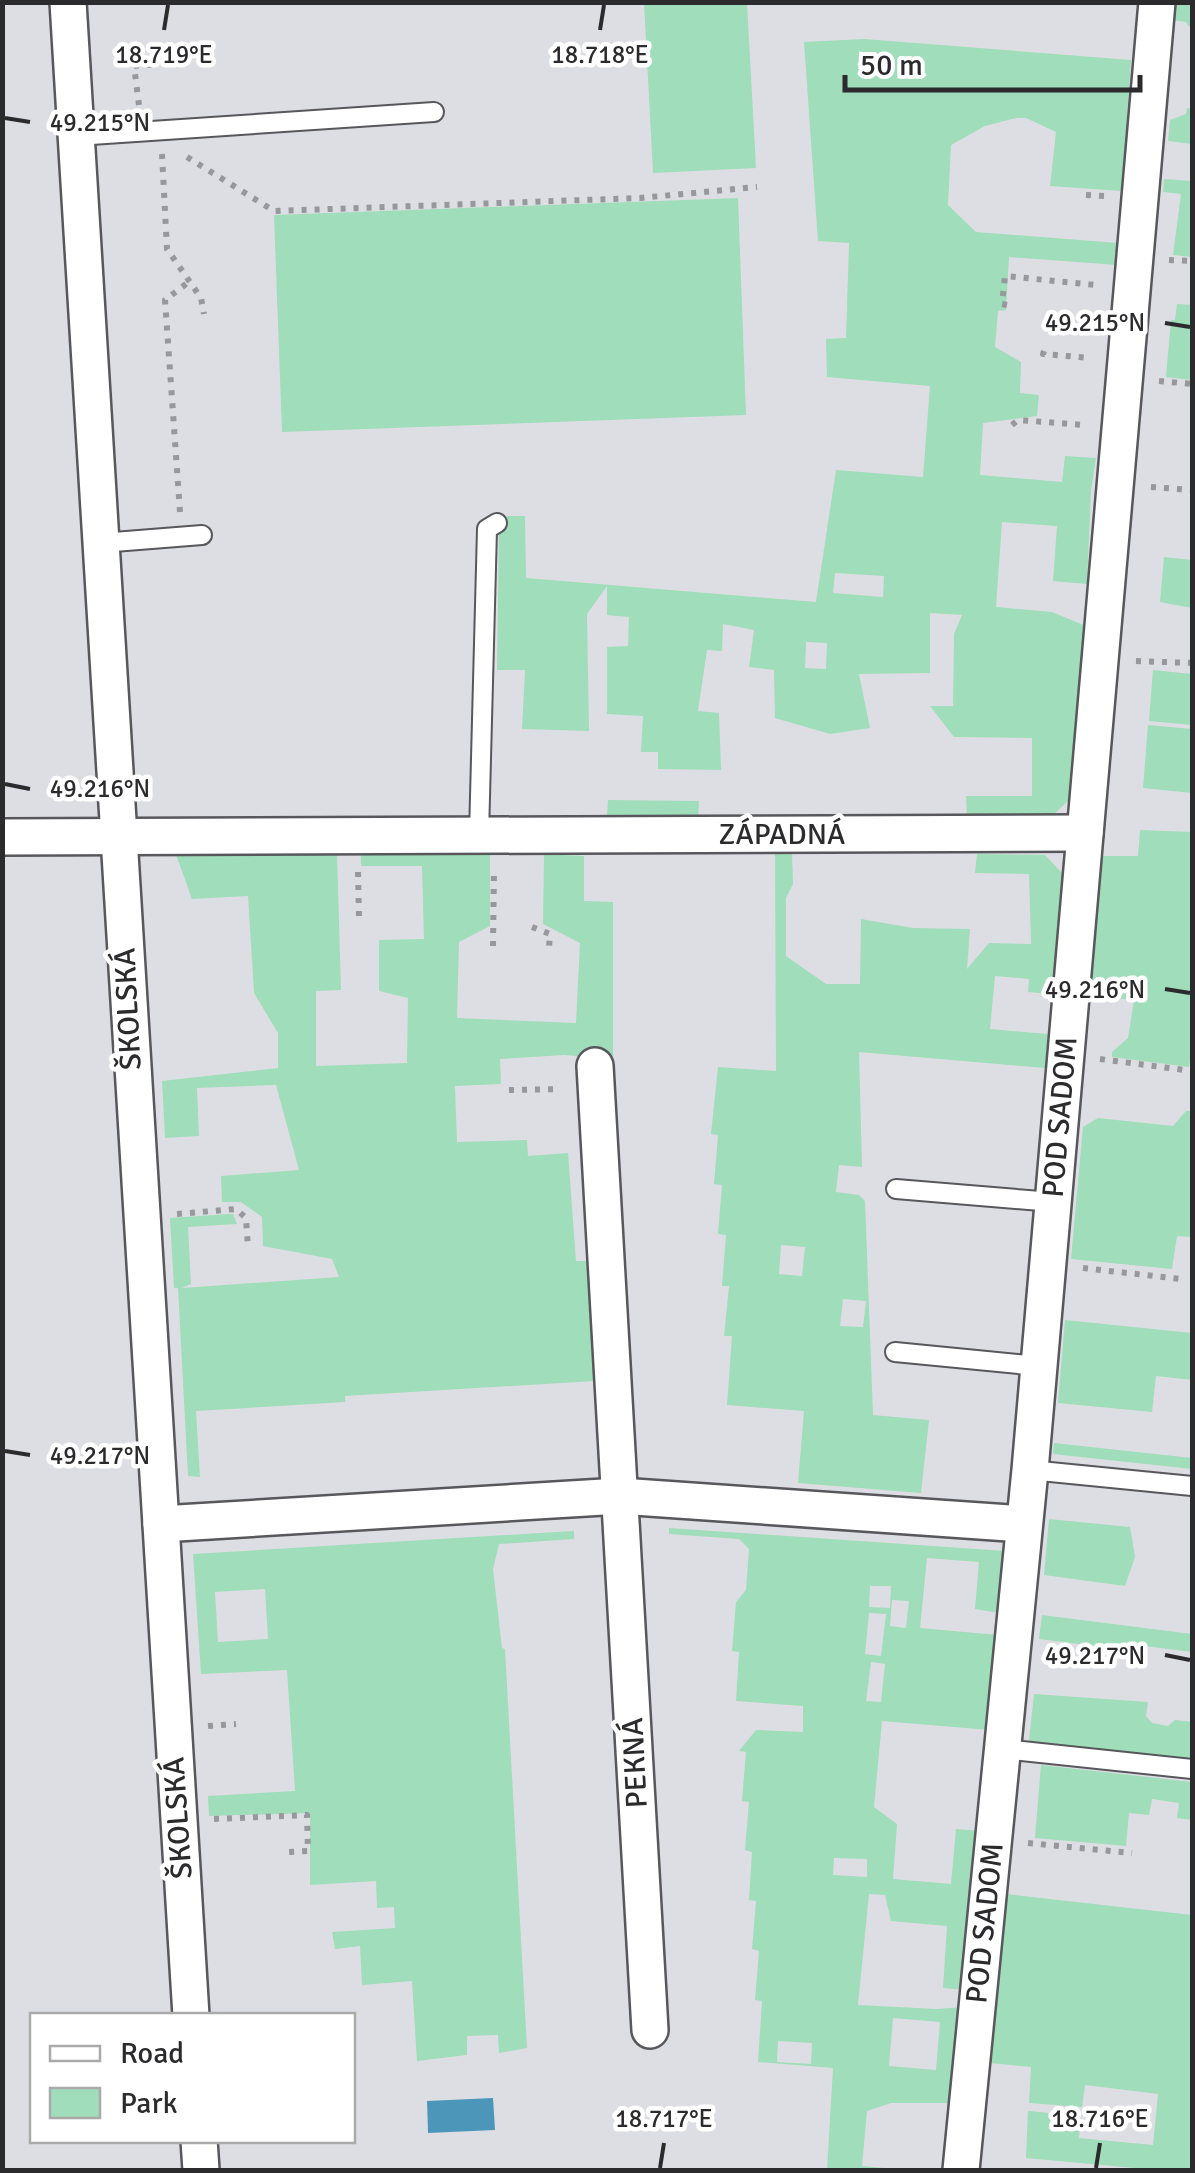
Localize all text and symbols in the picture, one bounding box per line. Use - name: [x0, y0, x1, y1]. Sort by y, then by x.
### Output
- scale bar: [845, 30, 1140, 92]
- text: 18.719°E: [115, 39, 213, 70]
- text: 18.718°E: [551, 39, 649, 70]
- text: 50 m: [860, 47, 923, 84]
- text: 49.215°N: [50, 107, 150, 138]
- text: 49.215°N: [1045, 307, 1145, 338]
- text: 49.216°N: [50, 773, 150, 804]
- street label: ZÁPADNÁ: [719, 816, 845, 853]
- street label: ŠKOLSKÁ: [106, 947, 150, 1071]
- text: 49.216°N: [1045, 974, 1145, 1005]
- street label: POD SADOM: [1035, 1035, 1085, 1199]
- text: 49.217°N: [50, 1440, 150, 1471]
- text: 49.217°N: [1045, 1640, 1145, 1671]
- street label: PEKNÁ: [614, 1717, 656, 1809]
- street label: ŠKOLSKÁ: [155, 1756, 201, 1880]
- street label: POD SADOM: [958, 1841, 1012, 2005]
- legend: [30, 2013, 355, 2143]
- text: Road: [120, 2035, 184, 2072]
- text: Park: [120, 2085, 178, 2122]
- text: 18.717°E: [615, 2103, 713, 2134]
- text: 18.716°E: [1051, 2103, 1149, 2134]

